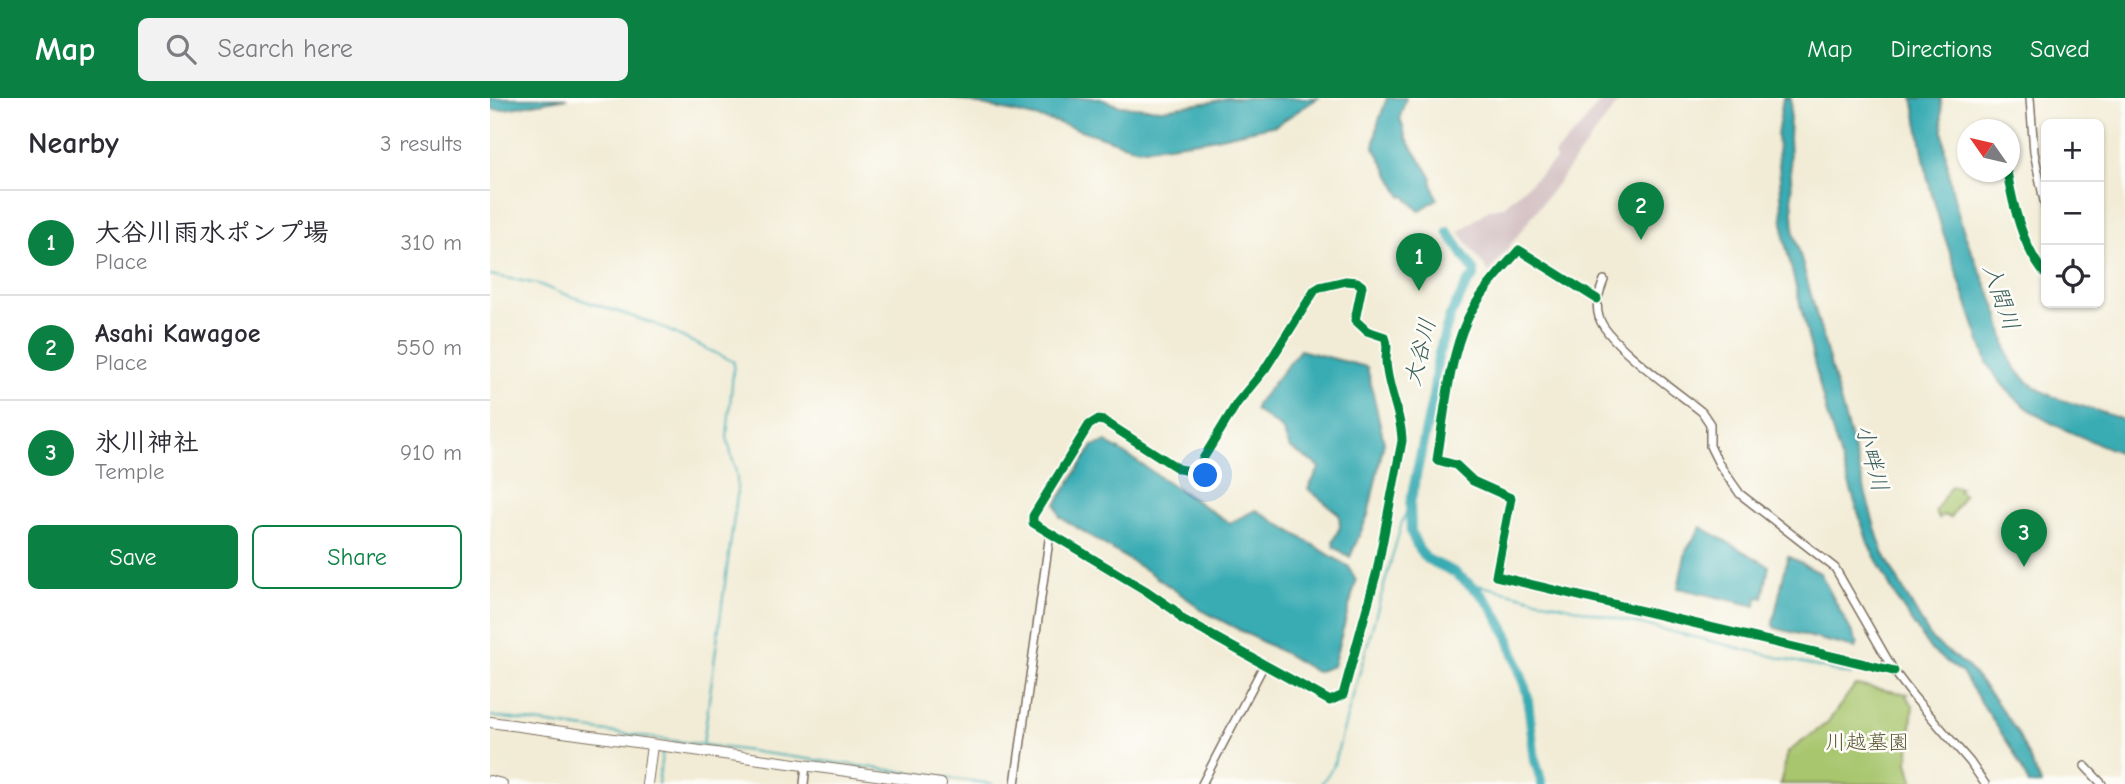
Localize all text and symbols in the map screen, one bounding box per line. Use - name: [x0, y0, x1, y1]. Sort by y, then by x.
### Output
- search box: [138, 18, 628, 81]
- text: Map: [35, 30, 96, 68]
- icon: search: [162, 30, 200, 68]
- text: Search here: [218, 34, 353, 64]
- text: Map: [1807, 35, 1853, 63]
- text: Directions: [1891, 35, 1992, 63]
- text: Saved: [2030, 35, 2090, 63]
- north arrow: [1957, 119, 2020, 182]
- map controls: [2041, 119, 2104, 308]
- button: +: [2041, 119, 2104, 182]
- text: Nearby: [28, 126, 119, 161]
- text: 3 results: [380, 130, 462, 157]
- pin: 2: [1618, 182, 1664, 240]
- button: −: [2041, 182, 2104, 245]
- text: 大谷川雨水ポンプ場: [95, 218, 329, 248]
- text: 1: [46, 229, 56, 256]
- text: 310 m: [401, 229, 462, 256]
- pin: 1: [1396, 233, 1442, 291]
- button: locate: [2041, 245, 2104, 308]
- text: Place: [95, 248, 147, 275]
- water label: 入間川: [1977, 260, 2025, 334]
- water label: 大谷川: [1399, 315, 1441, 389]
- text: Asahi Kawagoe: [95, 319, 261, 349]
- text: 2: [45, 334, 57, 361]
- text: 550 m: [396, 334, 462, 361]
- text: Place: [95, 349, 147, 376]
- water label: 小畔川: [1850, 421, 1894, 495]
- text: 氷川神社: [95, 428, 199, 458]
- text: 3: [45, 439, 57, 466]
- text: 910 m: [400, 439, 462, 466]
- text: Temple: [95, 458, 164, 485]
- your location: [1188, 458, 1222, 492]
- pin: 3: [2001, 509, 2047, 567]
- button: Save: [28, 525, 238, 589]
- button: Share: [252, 525, 462, 589]
- park label: 川越墓園: [1825, 730, 1909, 754]

